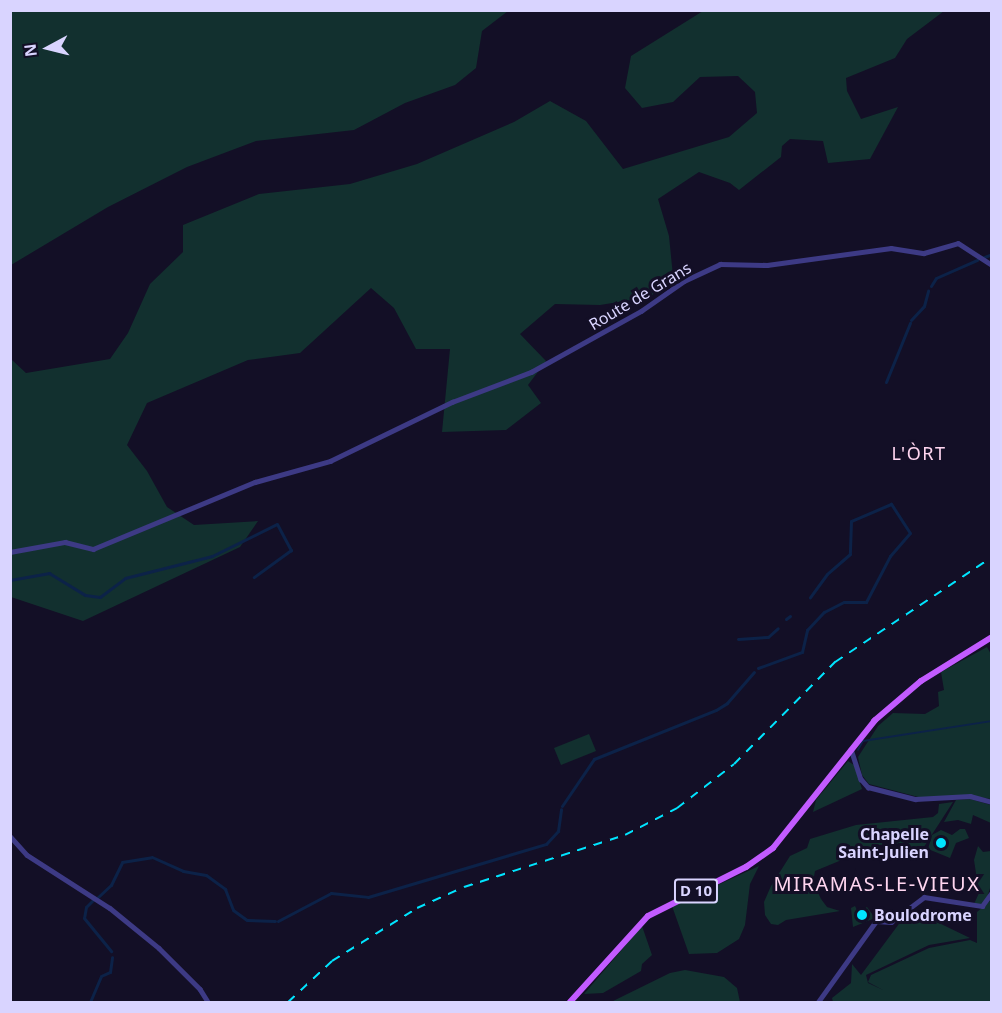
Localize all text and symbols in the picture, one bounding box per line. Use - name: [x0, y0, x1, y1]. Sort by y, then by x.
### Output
- north arrow: [18, 18, 78, 78]
- text: N: [18, 42, 42, 58]
- street label: Route de Grans: [585, 258, 695, 334]
- district label: L'ÒRT: [892, 442, 946, 464]
- place label: Chapelle Saint-Julien: [838, 824, 929, 862]
- marker: Chapelle Saint-Julien: [934, 836, 948, 850]
- district label: MIRAMAS-LE-VIEUX: [774, 871, 980, 895]
- road number: D 10: [674, 879, 718, 903]
- place label: Boulodrome: [874, 905, 972, 925]
- marker: Boulodrome: [855, 908, 869, 922]

